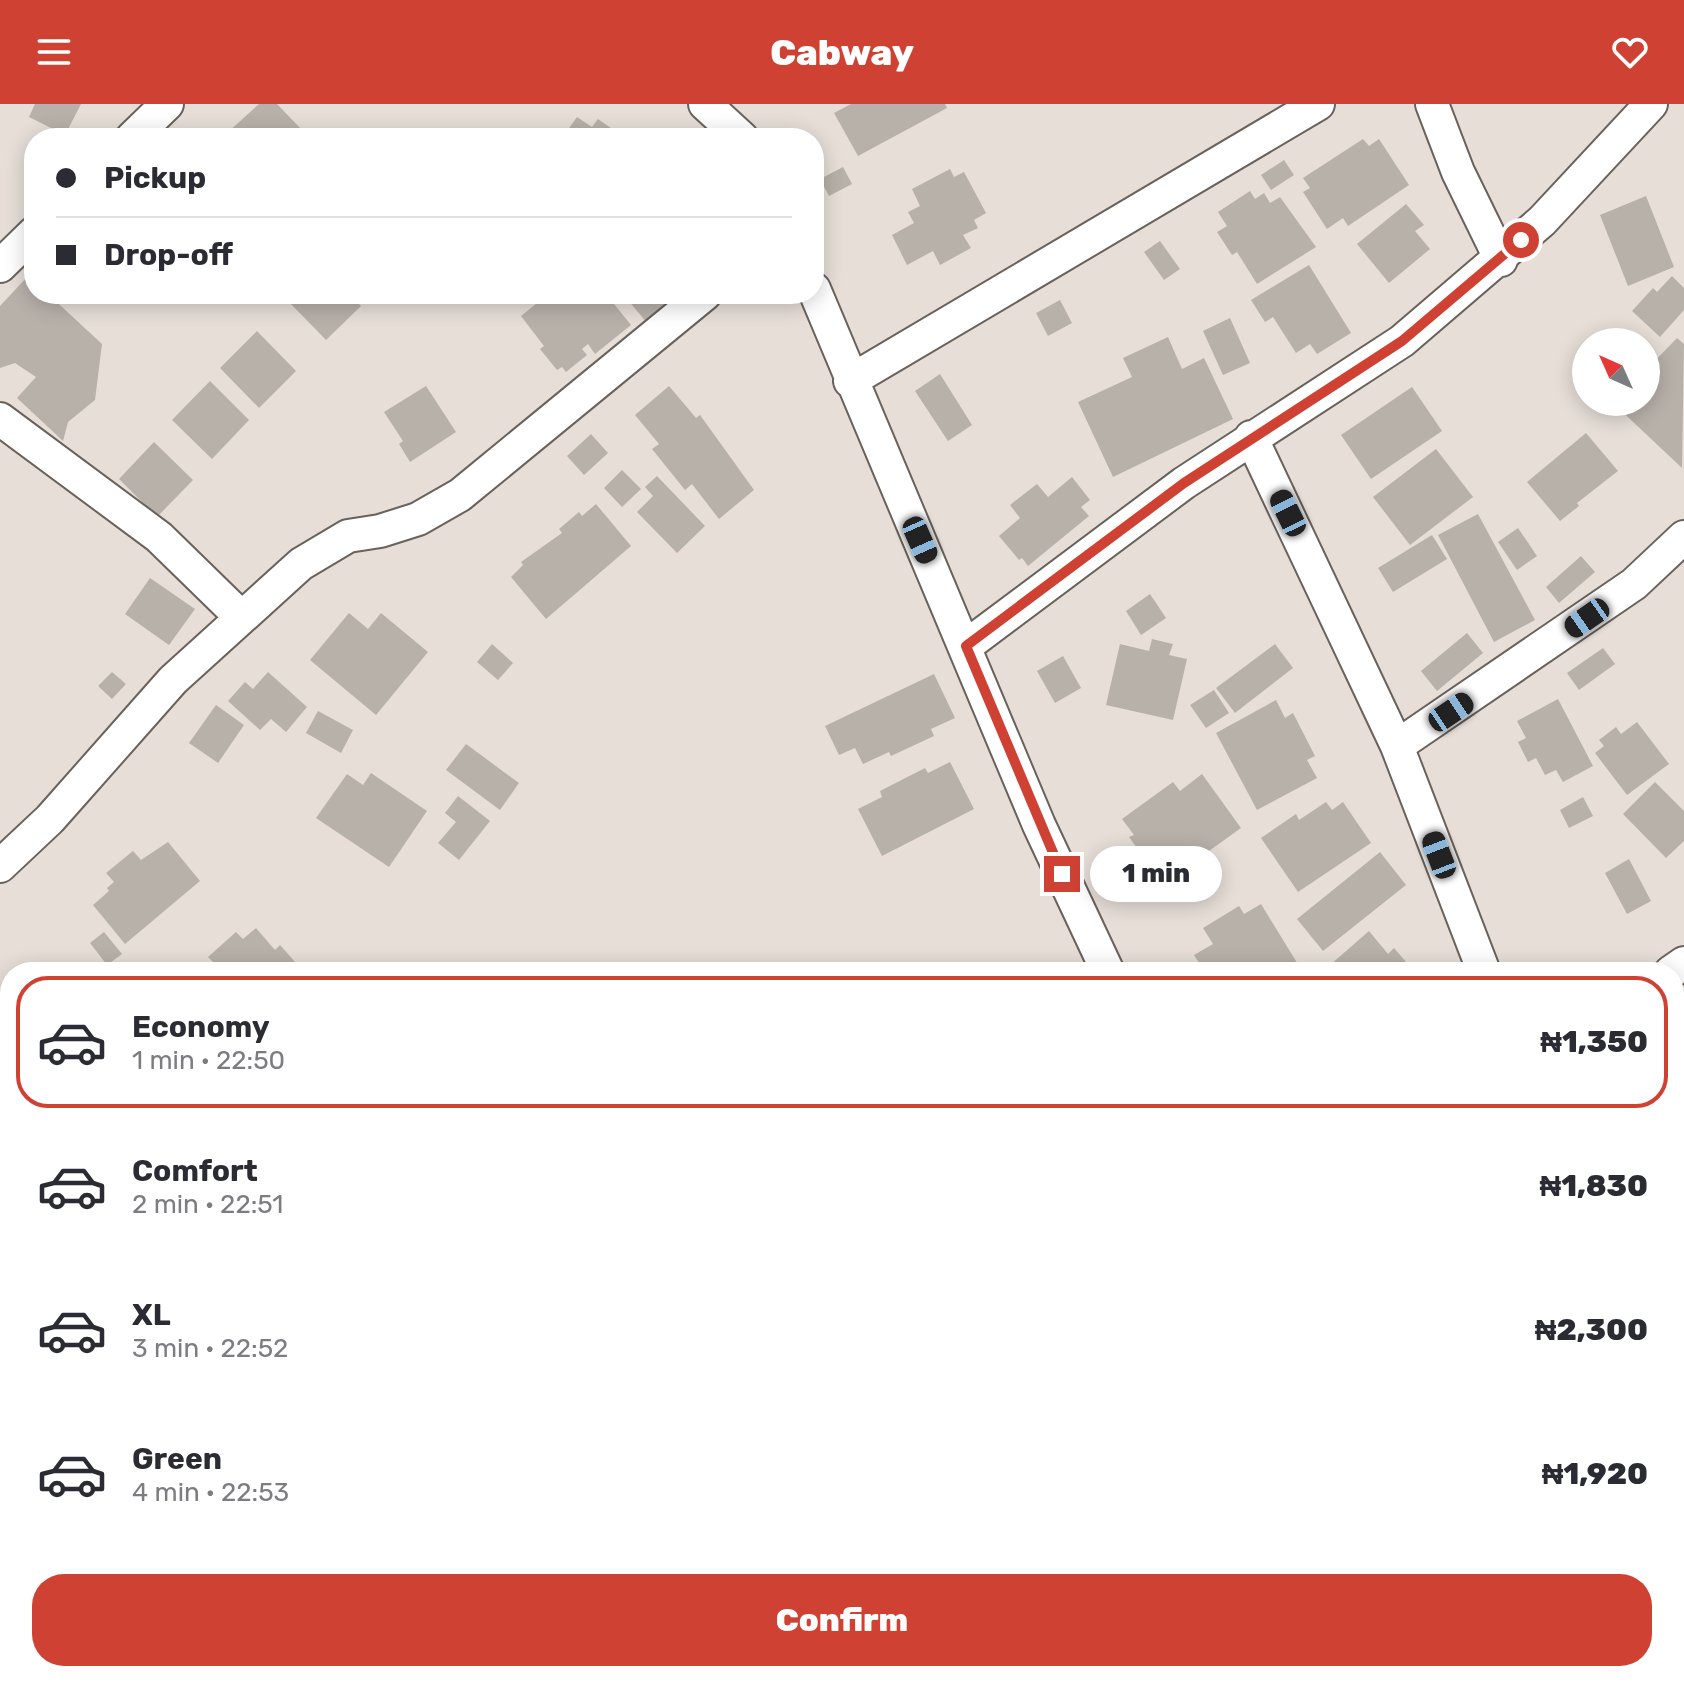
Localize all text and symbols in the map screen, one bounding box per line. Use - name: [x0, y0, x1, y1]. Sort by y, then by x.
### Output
- icon: menu: [32, 30, 76, 74]
- icon: heart: [1608, 30, 1652, 74]
- text: Cabway: [770, 31, 914, 74]
- text: Pickup: [104, 160, 206, 196]
- route start: [1503, 222, 1539, 258]
- text: Drop-off: [104, 237, 233, 273]
- north arrow: [1572, 328, 1660, 416]
- map controls: [1572, 328, 1660, 416]
- car: [1267, 486, 1309, 540]
- car: [899, 513, 941, 567]
- car: [1560, 594, 1614, 642]
- car: [1424, 689, 1478, 735]
- car: [1419, 828, 1459, 882]
- callout: 1 min: [1090, 846, 1222, 902]
- route end: [1044, 856, 1080, 892]
- text: 1 min: [1122, 858, 1190, 889]
- icon: car: [36, 1006, 108, 1078]
- text: Economy: [132, 1009, 270, 1045]
- text: ₦1,350: [1540, 1024, 1648, 1060]
- text: 1 min · 22:50: [132, 1045, 285, 1076]
- icon: car: [36, 1150, 108, 1222]
- text: Comfort: [132, 1153, 258, 1189]
- text: ₦1,830: [1540, 1168, 1648, 1204]
- text: 2 min · 22:51: [132, 1189, 283, 1220]
- icon: car: [36, 1294, 108, 1366]
- text: XL: [132, 1297, 171, 1333]
- text: ₦2,300: [1535, 1312, 1648, 1348]
- text: 3 min · 22:52: [132, 1333, 288, 1364]
- icon: car: [36, 1438, 108, 1510]
- text: Green: [132, 1441, 222, 1477]
- text: ₦1,920: [1542, 1456, 1648, 1492]
- text: 4 min · 22:53: [132, 1477, 289, 1508]
- button: Confirm: [32, 1574, 1652, 1666]

